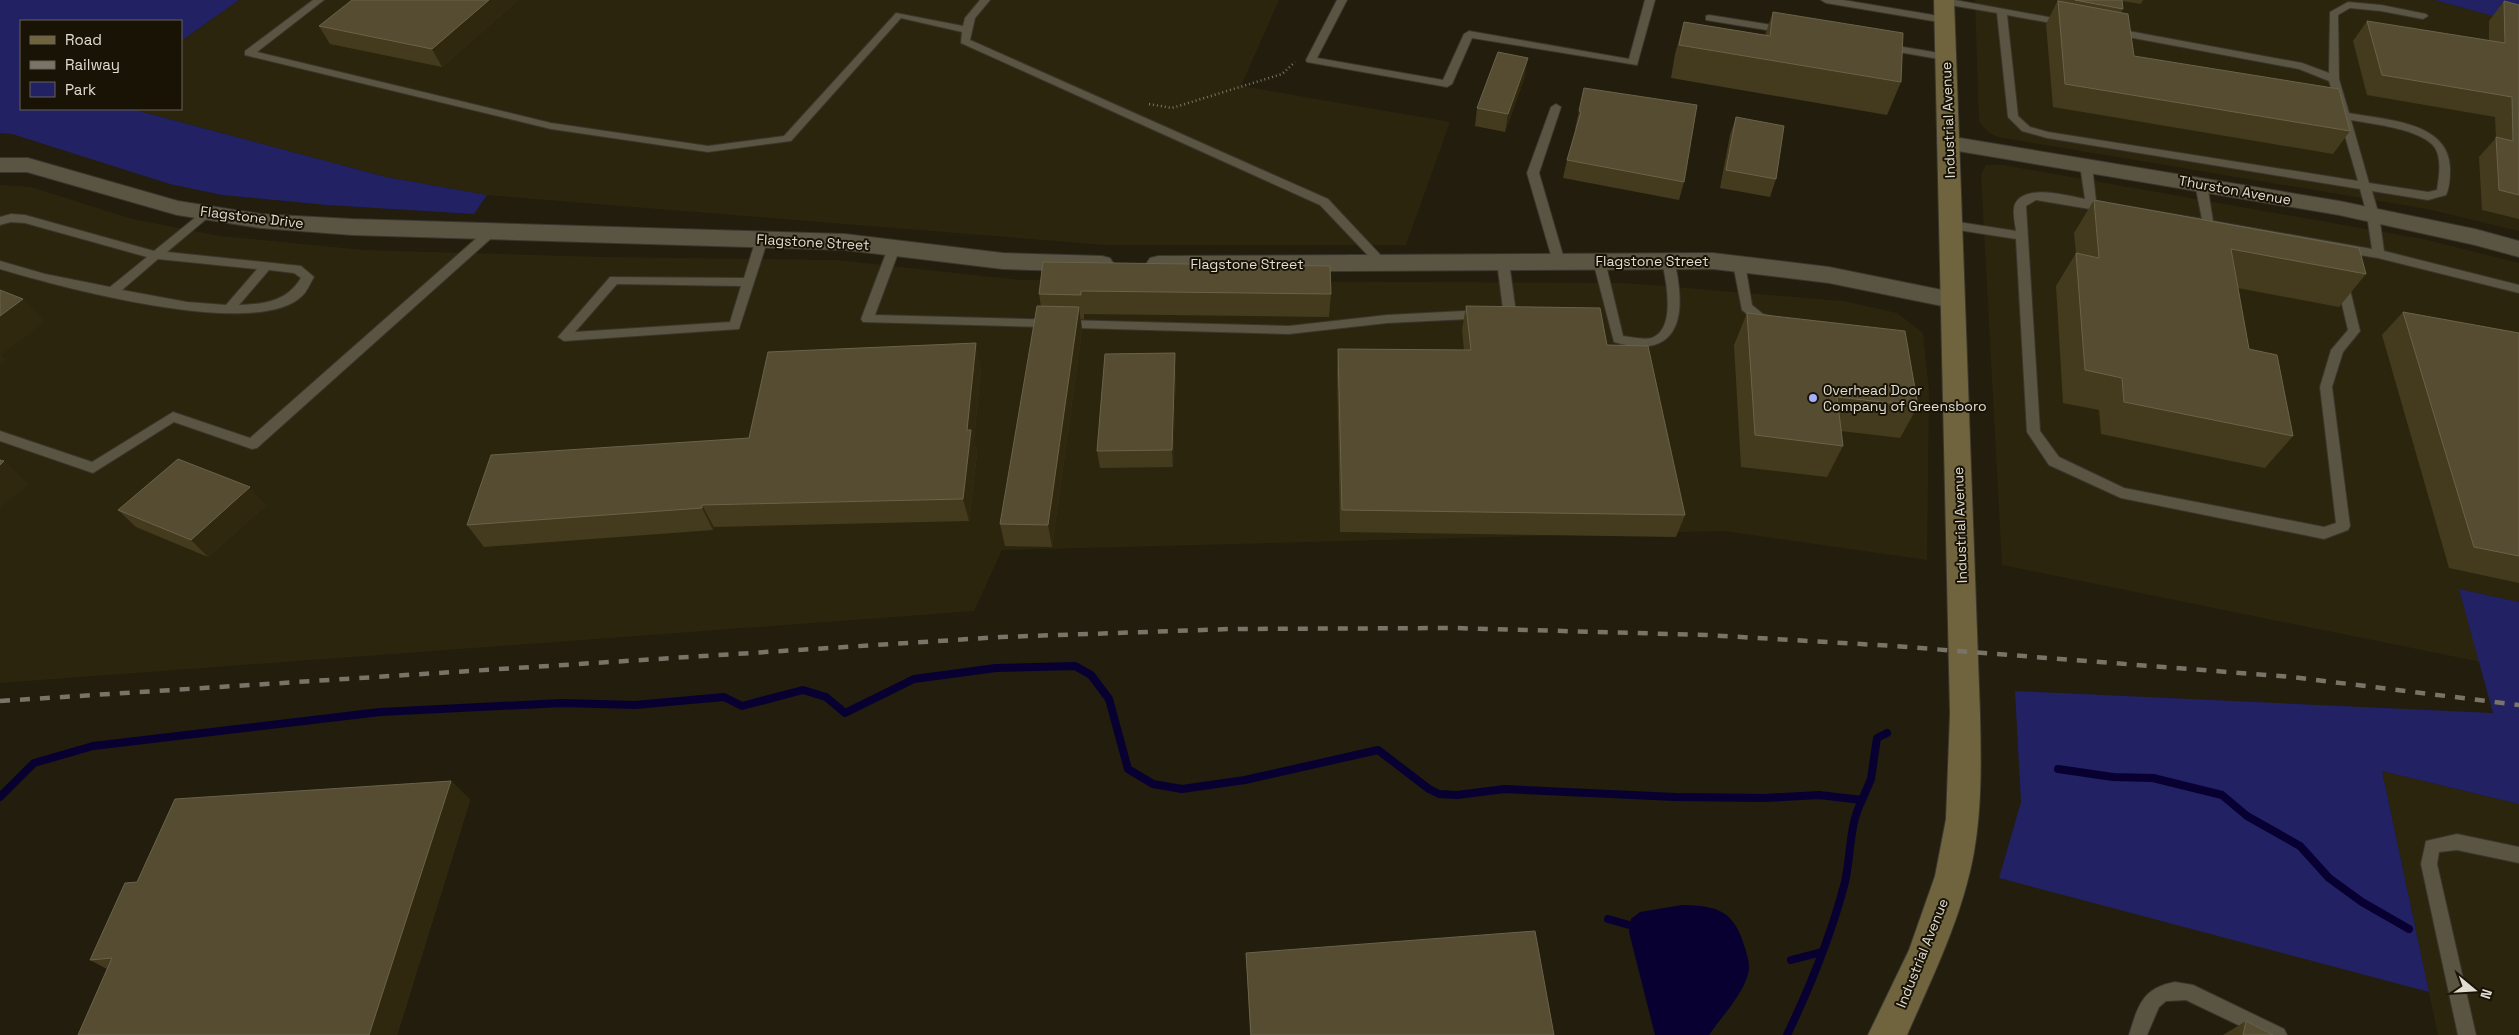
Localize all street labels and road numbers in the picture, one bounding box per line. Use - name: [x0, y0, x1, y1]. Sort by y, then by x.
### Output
- street label: Industrial Avenue: [1937, 62, 1959, 178]
- street label: Thurston Avenue: [2177, 171, 2293, 209]
- street label: Flagstone Drive: [199, 202, 305, 232]
- street label: Flagstone Street: [756, 230, 870, 254]
- street label: Flagstone Street: [1595, 252, 1709, 270]
- street label: Flagstone Street: [1190, 255, 1304, 273]
- street label: Industrial Avenue: [1949, 467, 1971, 583]
- street label: Industrial Avenue: [1892, 896, 1952, 1010]

